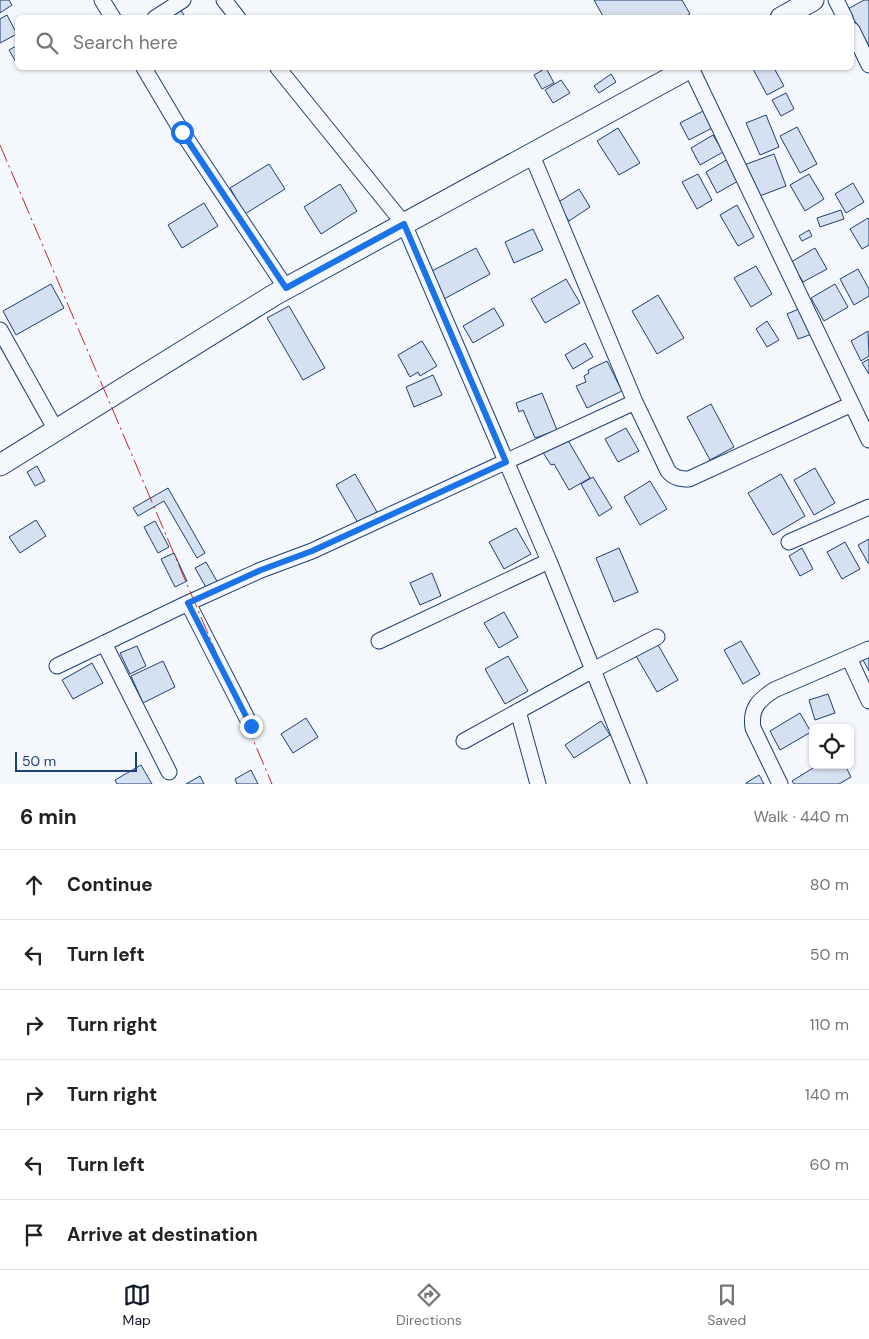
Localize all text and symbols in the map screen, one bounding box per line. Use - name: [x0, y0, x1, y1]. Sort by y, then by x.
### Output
- search box: [15, 15, 854, 70]
- icon: search: [33, 29, 61, 57]
- text: Search here: [73, 30, 178, 55]
- route start: [171, 121, 194, 144]
- route end: [240, 715, 263, 738]
- map controls: [809, 724, 854, 769]
- button: locate: [809, 724, 854, 769]
- scale bar: [15, 749, 138, 772]
- text: 50 m: [22, 752, 56, 770]
- text: 6 min: [20, 803, 77, 831]
- text: Walk · 440 m: [753, 806, 849, 827]
- icon: ahead: [20, 871, 48, 899]
- text: Continue: [67, 872, 153, 897]
- text: 80 m: [810, 874, 849, 895]
- icon: left: [20, 941, 48, 969]
- text: Turn left: [67, 942, 145, 967]
- text: 50 m: [810, 944, 849, 965]
- icon: right: [20, 1011, 48, 1039]
- text: Turn right: [67, 1012, 157, 1037]
- text: 110 m: [810, 1014, 849, 1035]
- icon: right: [20, 1081, 48, 1109]
- text: Turn right: [67, 1082, 157, 1107]
- text: 140 m: [805, 1084, 849, 1105]
- icon: left: [20, 1151, 48, 1179]
- text: Turn left: [67, 1152, 145, 1177]
- text: 60 m: [809, 1154, 849, 1175]
- icon: arrive: [20, 1221, 48, 1249]
- text: Arrive at destination: [67, 1222, 258, 1247]
- tab: Map: [123, 1281, 151, 1329]
- tab: Directions: [396, 1281, 462, 1329]
- tab: Saved: [707, 1281, 746, 1329]

